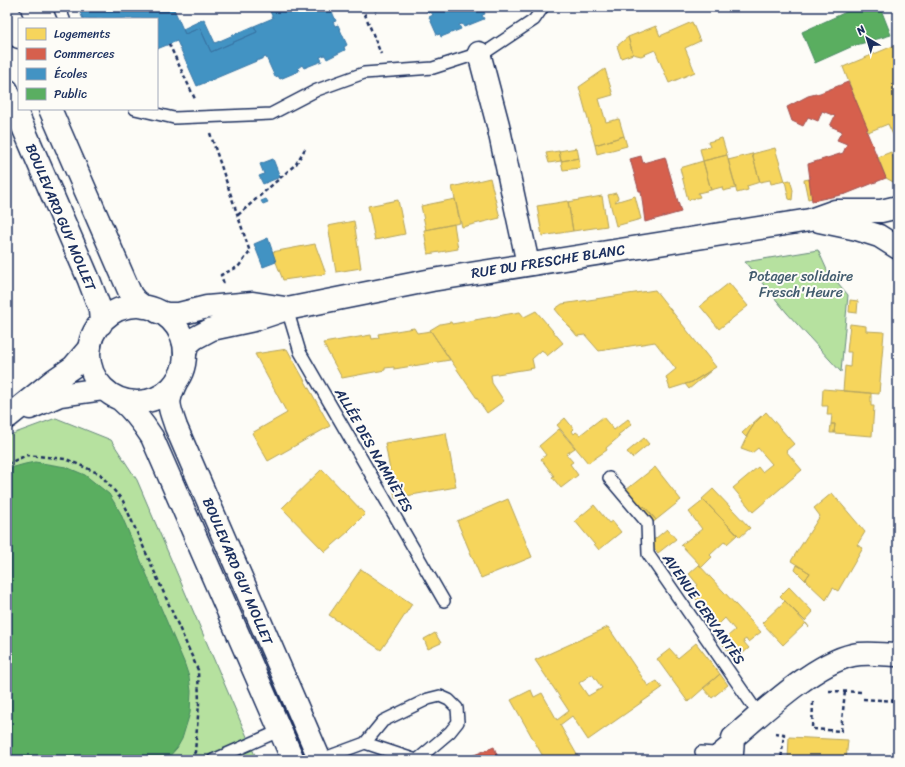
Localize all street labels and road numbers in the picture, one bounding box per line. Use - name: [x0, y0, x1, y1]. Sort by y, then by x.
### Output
- street label: BOULEVARD GUY MOLLET: [18, 140, 103, 296]
- street label: RUE DU FRESCHE BLANC: [469, 237, 627, 286]
- street label: ALLÉE DES NAMNÈTES: [327, 382, 420, 518]
- street label: BOULEVARD GUY MOLLET: [195, 494, 280, 650]
- street label: AVENUE CERVANTÈS: [655, 547, 752, 671]

